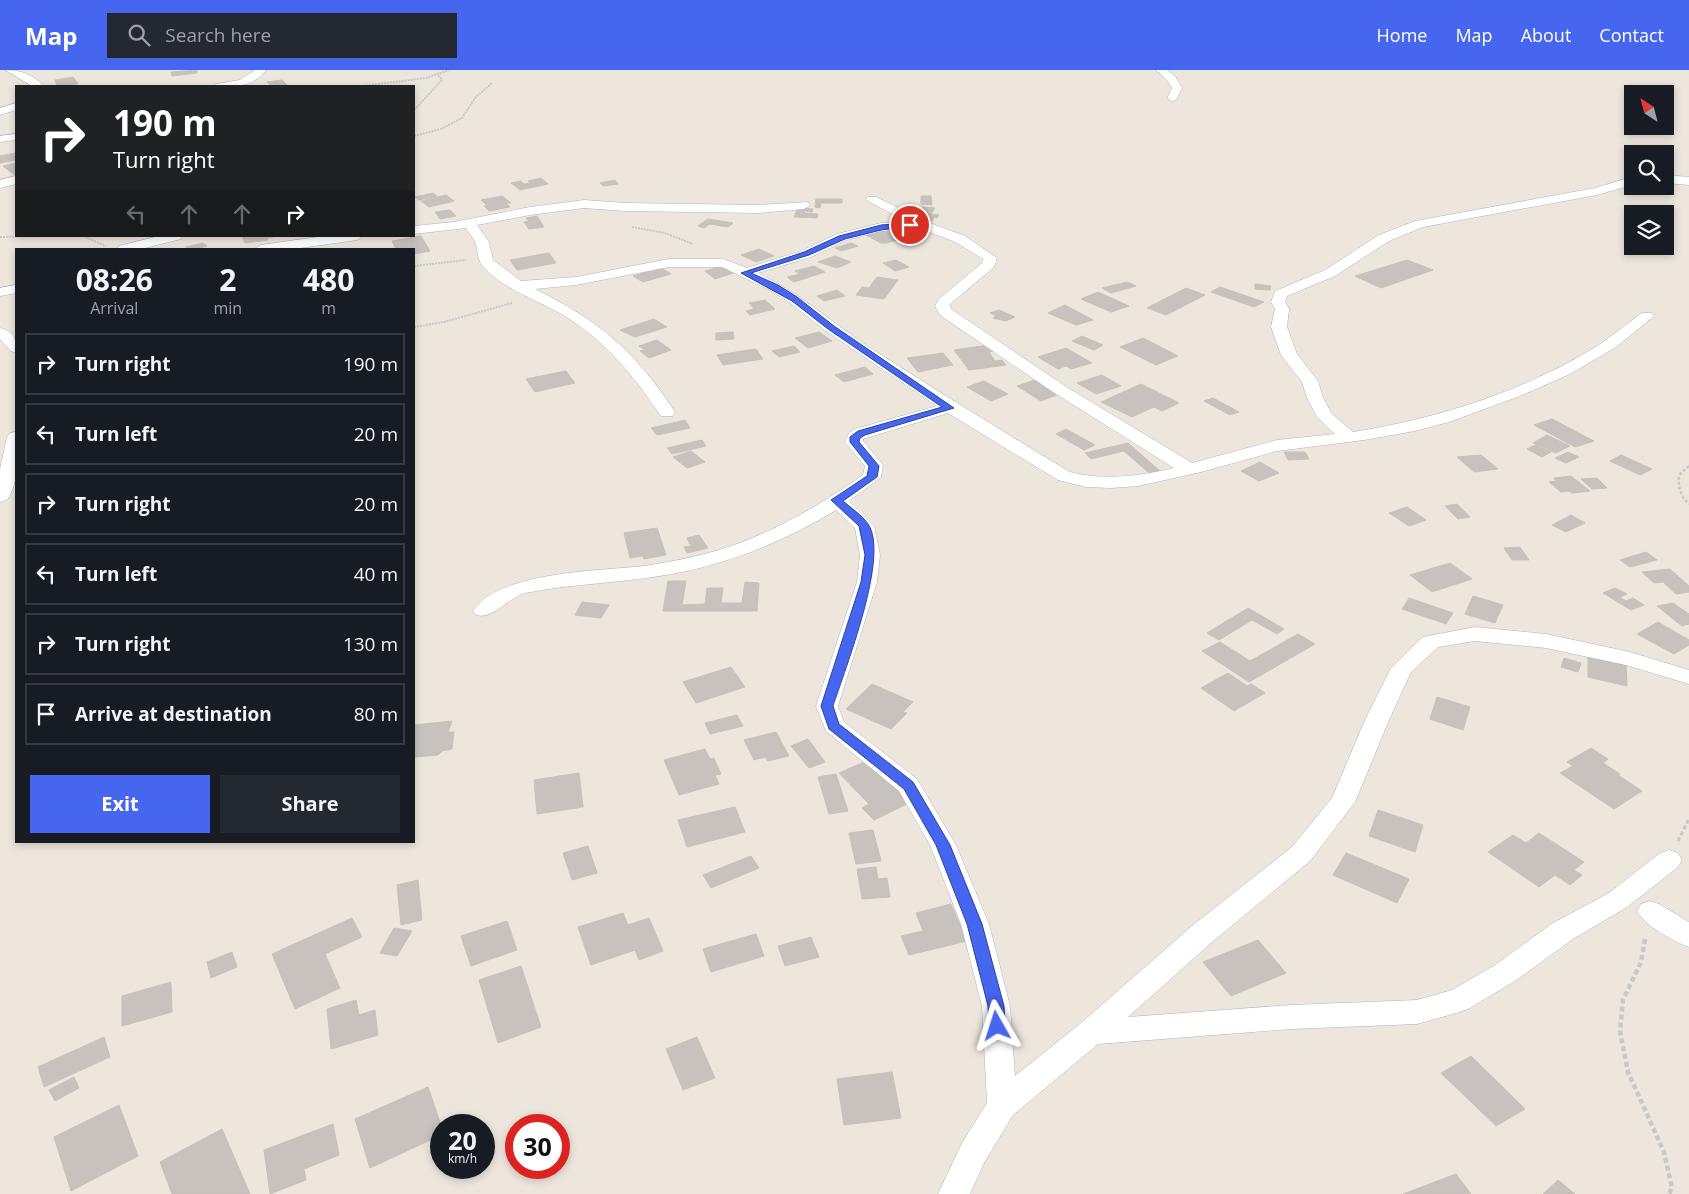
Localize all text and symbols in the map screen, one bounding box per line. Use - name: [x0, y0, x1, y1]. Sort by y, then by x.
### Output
- search box: [107, 13, 457, 58]
- text: Map: [25, 19, 77, 52]
- icon: search: [125, 21, 153, 49]
- text: Search here: [165, 22, 271, 48]
- text: Home: [1377, 23, 1427, 47]
- text: Map: [1455, 23, 1493, 47]
- text: About: [1521, 23, 1571, 47]
- text: Contact: [1599, 23, 1664, 47]
- north arrow: [1624, 85, 1674, 135]
- map controls: [1624, 85, 1674, 255]
- text: 190 m: [113, 99, 217, 146]
- icon: right: [30, 105, 95, 170]
- text: Turn right: [113, 144, 215, 174]
- button: search: [1624, 145, 1674, 195]
- icon: left: [122, 200, 150, 228]
- icon: ahead: [175, 200, 203, 228]
- icon: ahead: [228, 200, 256, 228]
- icon: right: [281, 200, 309, 228]
- pin: [889, 204, 931, 246]
- button: layers: [1624, 205, 1674, 255]
- icon: arrive: [896, 211, 924, 239]
- text: 08:26: [76, 259, 153, 300]
- text: 2: [219, 259, 236, 300]
- text: 480: [303, 259, 354, 300]
- text: Arrival: [90, 297, 138, 319]
- text: min: [214, 297, 242, 319]
- text: m: [321, 297, 336, 319]
- icon: right: [32, 350, 60, 378]
- text: Turn right: [75, 351, 170, 377]
- text: 190 m: [343, 351, 398, 377]
- icon: left: [32, 420, 60, 448]
- text: Turn left: [75, 421, 157, 447]
- text: 20 m: [354, 421, 398, 447]
- icon: right: [32, 490, 60, 518]
- text: Turn right: [75, 491, 170, 517]
- text: 20 m: [354, 491, 398, 517]
- icon: left: [32, 560, 60, 588]
- text: Turn left: [75, 561, 157, 587]
- text: 40 m: [354, 561, 398, 587]
- icon: right: [32, 630, 60, 658]
- text: Turn right: [75, 631, 170, 657]
- text: 130 m: [343, 631, 398, 657]
- icon: arrive: [32, 700, 60, 728]
- text: Arrive at destination: [75, 701, 272, 727]
- text: 80 m: [354, 701, 398, 727]
- button: Exit: [30, 775, 210, 833]
- button: Share: [220, 775, 400, 833]
- position arrow: [970, 999, 1022, 1051]
- speed limit sign: 30: [505, 1114, 570, 1179]
- text: 20: [448, 1123, 477, 1157]
- text: km/h: [448, 1150, 477, 1167]

